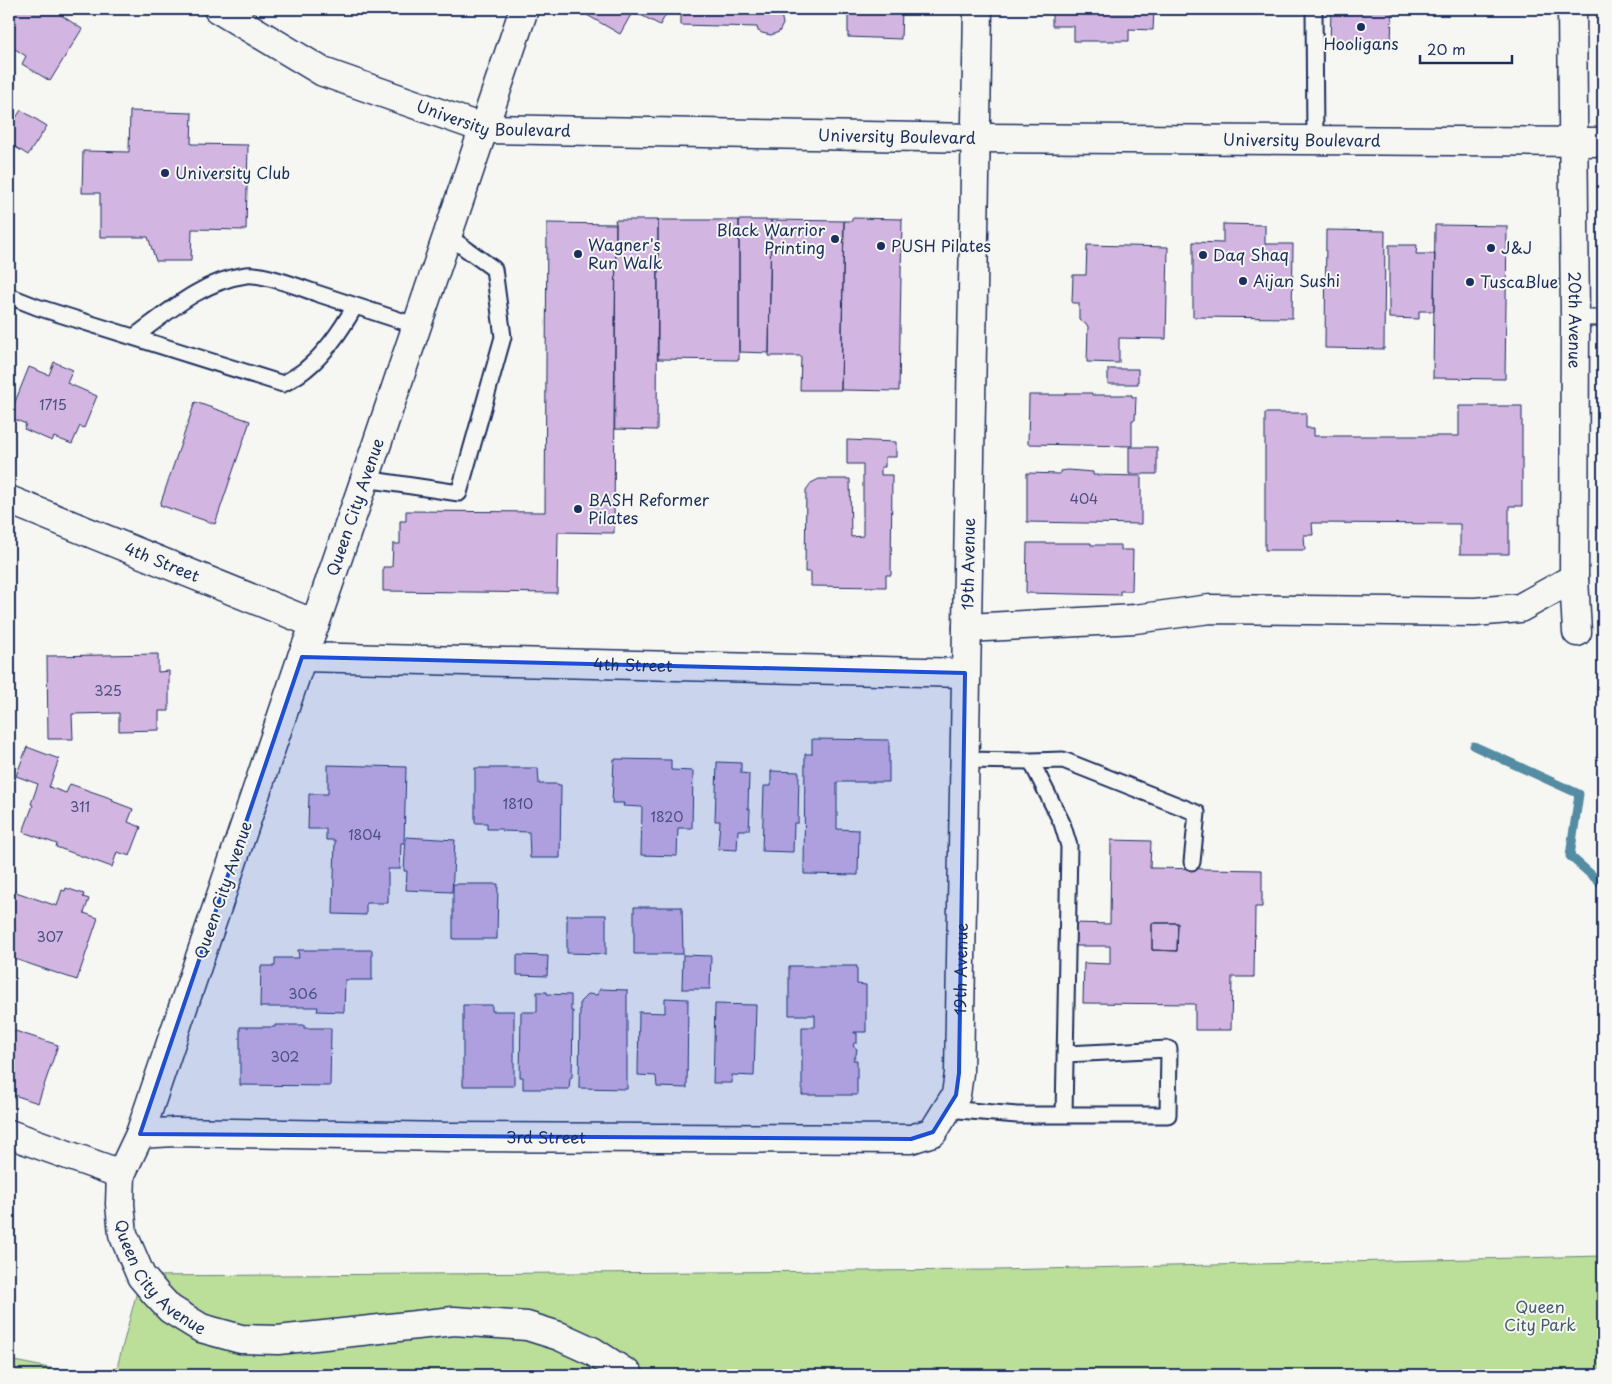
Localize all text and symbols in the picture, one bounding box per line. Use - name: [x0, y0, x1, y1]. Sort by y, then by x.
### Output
- marker: Hooligans: [1355, 21, 1367, 33]
- place label: Hooligans: [1323, 31, 1399, 55]
- scale bar: [1420, 32, 1512, 64]
- text: 20 m: [1427, 37, 1466, 60]
- street label: University Boulevard: [413, 93, 571, 142]
- street label: University Boulevard: [818, 122, 976, 149]
- street label: University Boulevard: [1223, 127, 1381, 152]
- place label: University Club: [175, 160, 290, 184]
- marker: University Club: [159, 167, 171, 179]
- place label: Black Warrior Printing: [717, 217, 826, 259]
- place label: Wagner's Run Walk: [588, 232, 663, 274]
- marker: Black Warrior Printing: [829, 233, 841, 245]
- place label: PUSH Pilates: [891, 233, 991, 257]
- place label: J&J: [1501, 235, 1532, 259]
- marker: PUSH Pilates: [875, 240, 887, 252]
- place label: Daq Shaq: [1213, 242, 1289, 266]
- marker: J&J: [1485, 242, 1497, 254]
- marker: Wagner's Run Walk: [572, 248, 584, 260]
- marker: Daq Shaq: [1197, 249, 1209, 261]
- place label: Aijan Sushi: [1253, 268, 1340, 292]
- place label: TuscaBlue: [1480, 269, 1559, 293]
- street label: 20th Avenue: [1564, 271, 1588, 369]
- marker: Aijan Sushi: [1237, 275, 1249, 287]
- marker: TuscaBlue: [1464, 276, 1476, 288]
- house number: 1715: [39, 394, 67, 415]
- street label: Queen City Avenue: [319, 434, 389, 579]
- place label: BASH Reformer Pilates: [588, 487, 710, 529]
- house number: 404: [1070, 488, 1098, 509]
- marker: BASH Reformer Pilates: [572, 503, 584, 515]
- street label: 19th Avenue: [954, 517, 980, 610]
- street label: 4th Street: [121, 535, 204, 587]
- street label: 4th Street: [593, 651, 673, 677]
- house number: 325: [94, 680, 122, 701]
- house number: 1810: [503, 793, 533, 814]
- house number: 311: [70, 796, 90, 817]
- house number: 1820: [651, 806, 683, 827]
- street label: Queen City Avenue: [187, 817, 257, 962]
- house number: 1804: [348, 824, 382, 845]
- street label: 19th Avenue: [947, 922, 973, 1015]
- house number: 307: [37, 926, 64, 947]
- house number: 306: [288, 983, 318, 1004]
- house number: 302: [271, 1046, 300, 1067]
- street label: 3rd Street: [506, 1124, 586, 1149]
- street label: Queen City Avenue: [111, 1218, 211, 1340]
- park label: Queen City Park: [1504, 1294, 1576, 1336]

